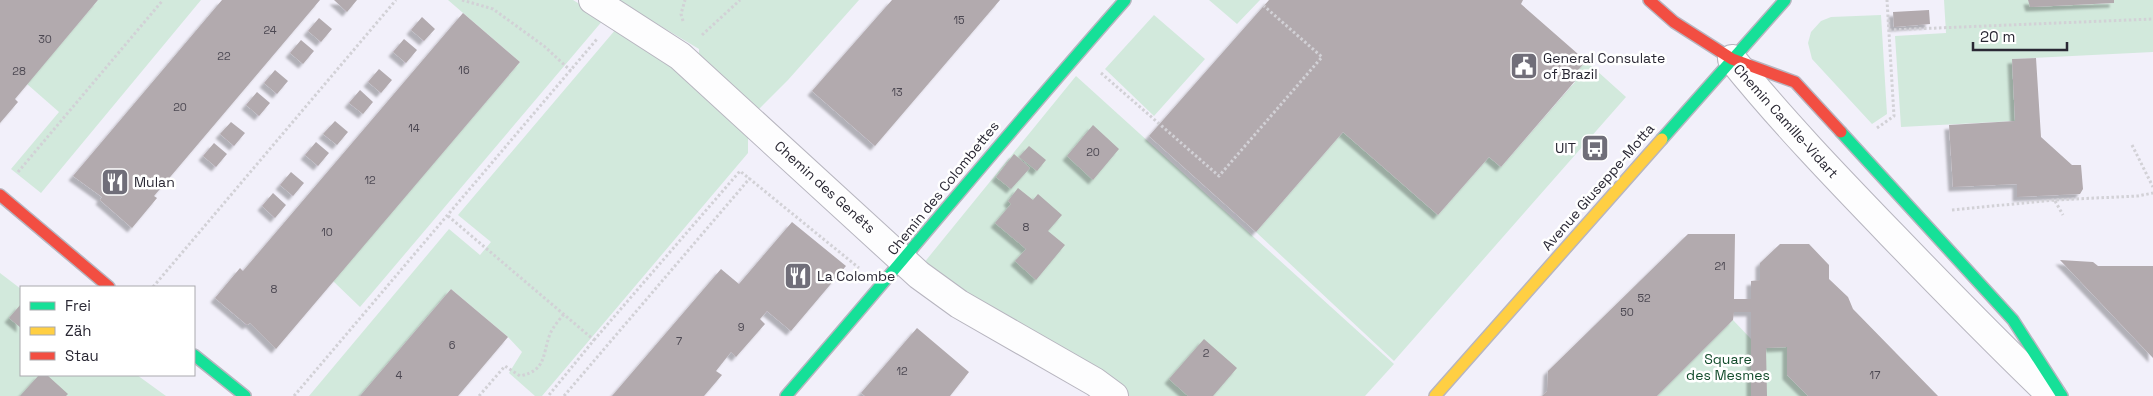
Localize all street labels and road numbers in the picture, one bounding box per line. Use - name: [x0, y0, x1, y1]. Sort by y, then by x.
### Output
- street label: Chemin Camille-Vidart: [1730, 60, 1842, 182]
- street label: Chemin des Colombettes: [883, 117, 1003, 259]
- street label: Avenue Giuseppe-Motta: [1538, 120, 1658, 254]
- street label: Chemin des Genêts: [771, 137, 879, 237]

